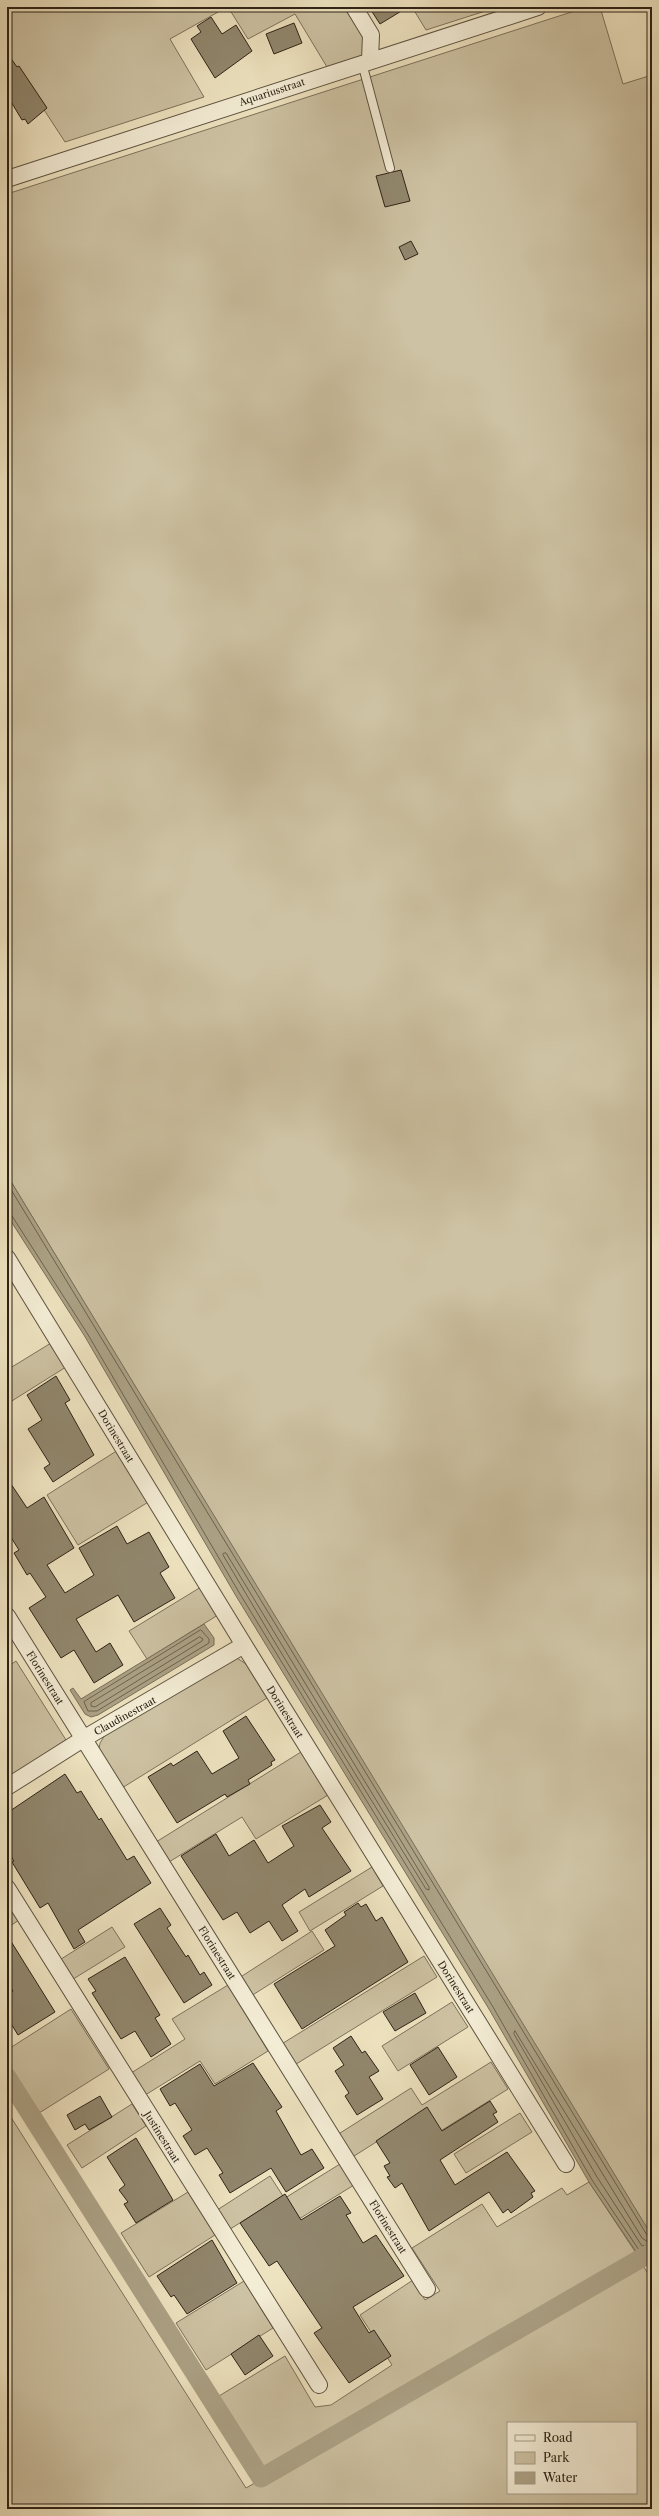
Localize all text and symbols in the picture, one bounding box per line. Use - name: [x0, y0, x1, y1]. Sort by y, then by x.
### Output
- street label: Aquariusstraat: [236, 75, 307, 109]
- street label: Dorinestraat: [95, 1407, 137, 1465]
- street label: Florinestraat: [23, 1649, 67, 1708]
- street label: Dorinestraat: [264, 1683, 307, 1741]
- street label: Claudinestraat: [92, 1693, 159, 1738]
- street label: Florinestraat: [195, 1924, 239, 1983]
- street label: Dorinestraat: [435, 1958, 478, 2016]
- street label: Justinestraat: [140, 2107, 183, 2166]
- street label: Florinestraat: [366, 2198, 410, 2257]
- legend: [507, 2422, 637, 2494]
- text: Road: [543, 2430, 573, 2445]
- text: Park: [543, 2450, 570, 2465]
- text: Water: [542, 2470, 577, 2485]

